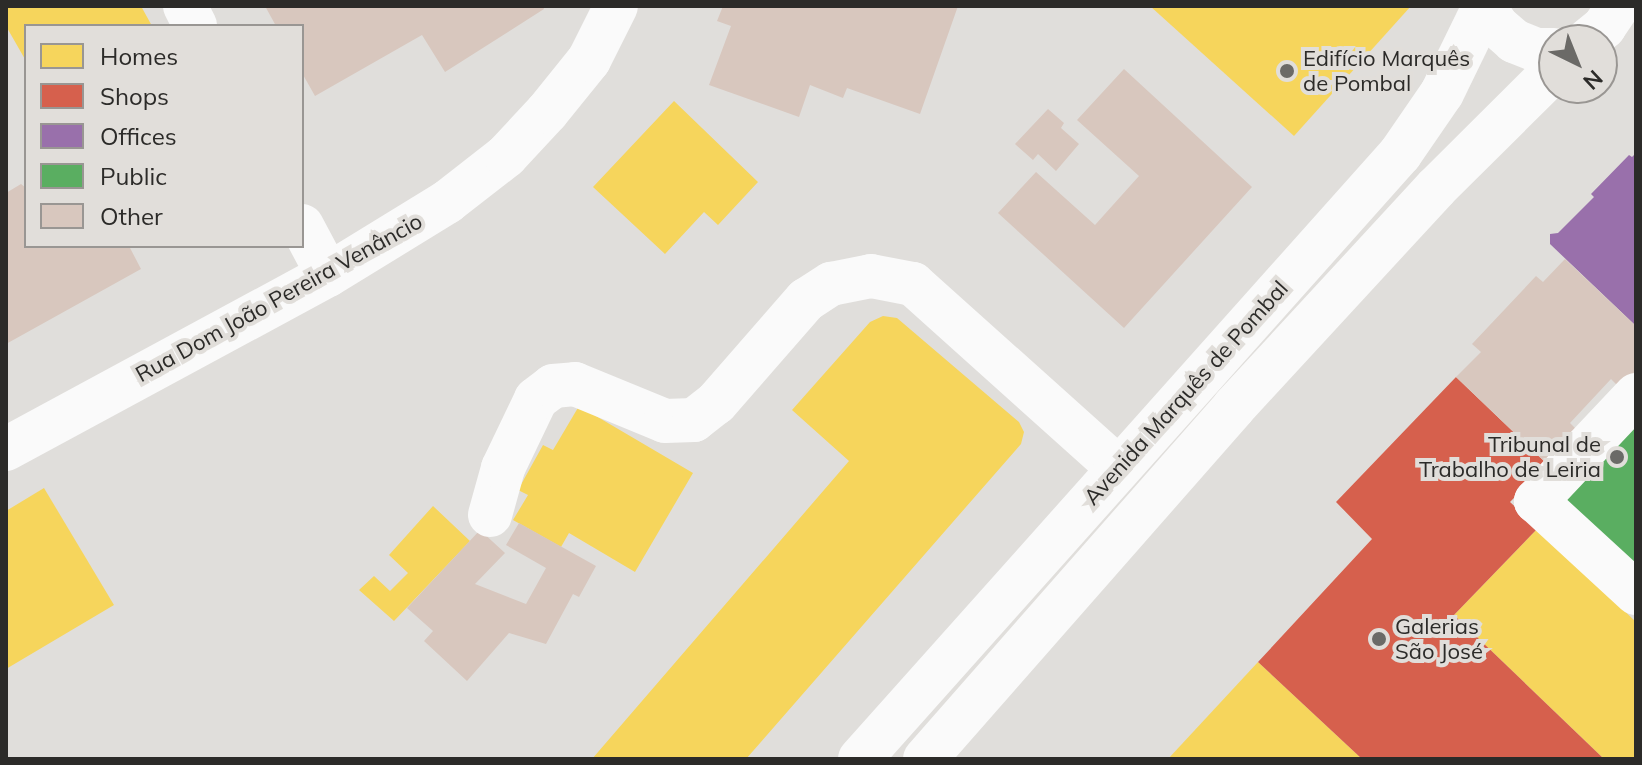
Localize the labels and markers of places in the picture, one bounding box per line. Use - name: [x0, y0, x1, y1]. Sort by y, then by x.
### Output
- place label: Edifício Marquês de Pombal: [1303, 45, 1470, 96]
- marker: Edifício Marquês de Pombal: [1278, 62, 1296, 80]
- place label: Tribunal de Trabalho de Leiria: [1419, 431, 1601, 482]
- marker: Tribunal de Trabalho de Leiria: [1608, 448, 1626, 466]
- place label: Galerias São José: [1395, 613, 1483, 664]
- marker: Galerias São José: [1370, 630, 1388, 648]

